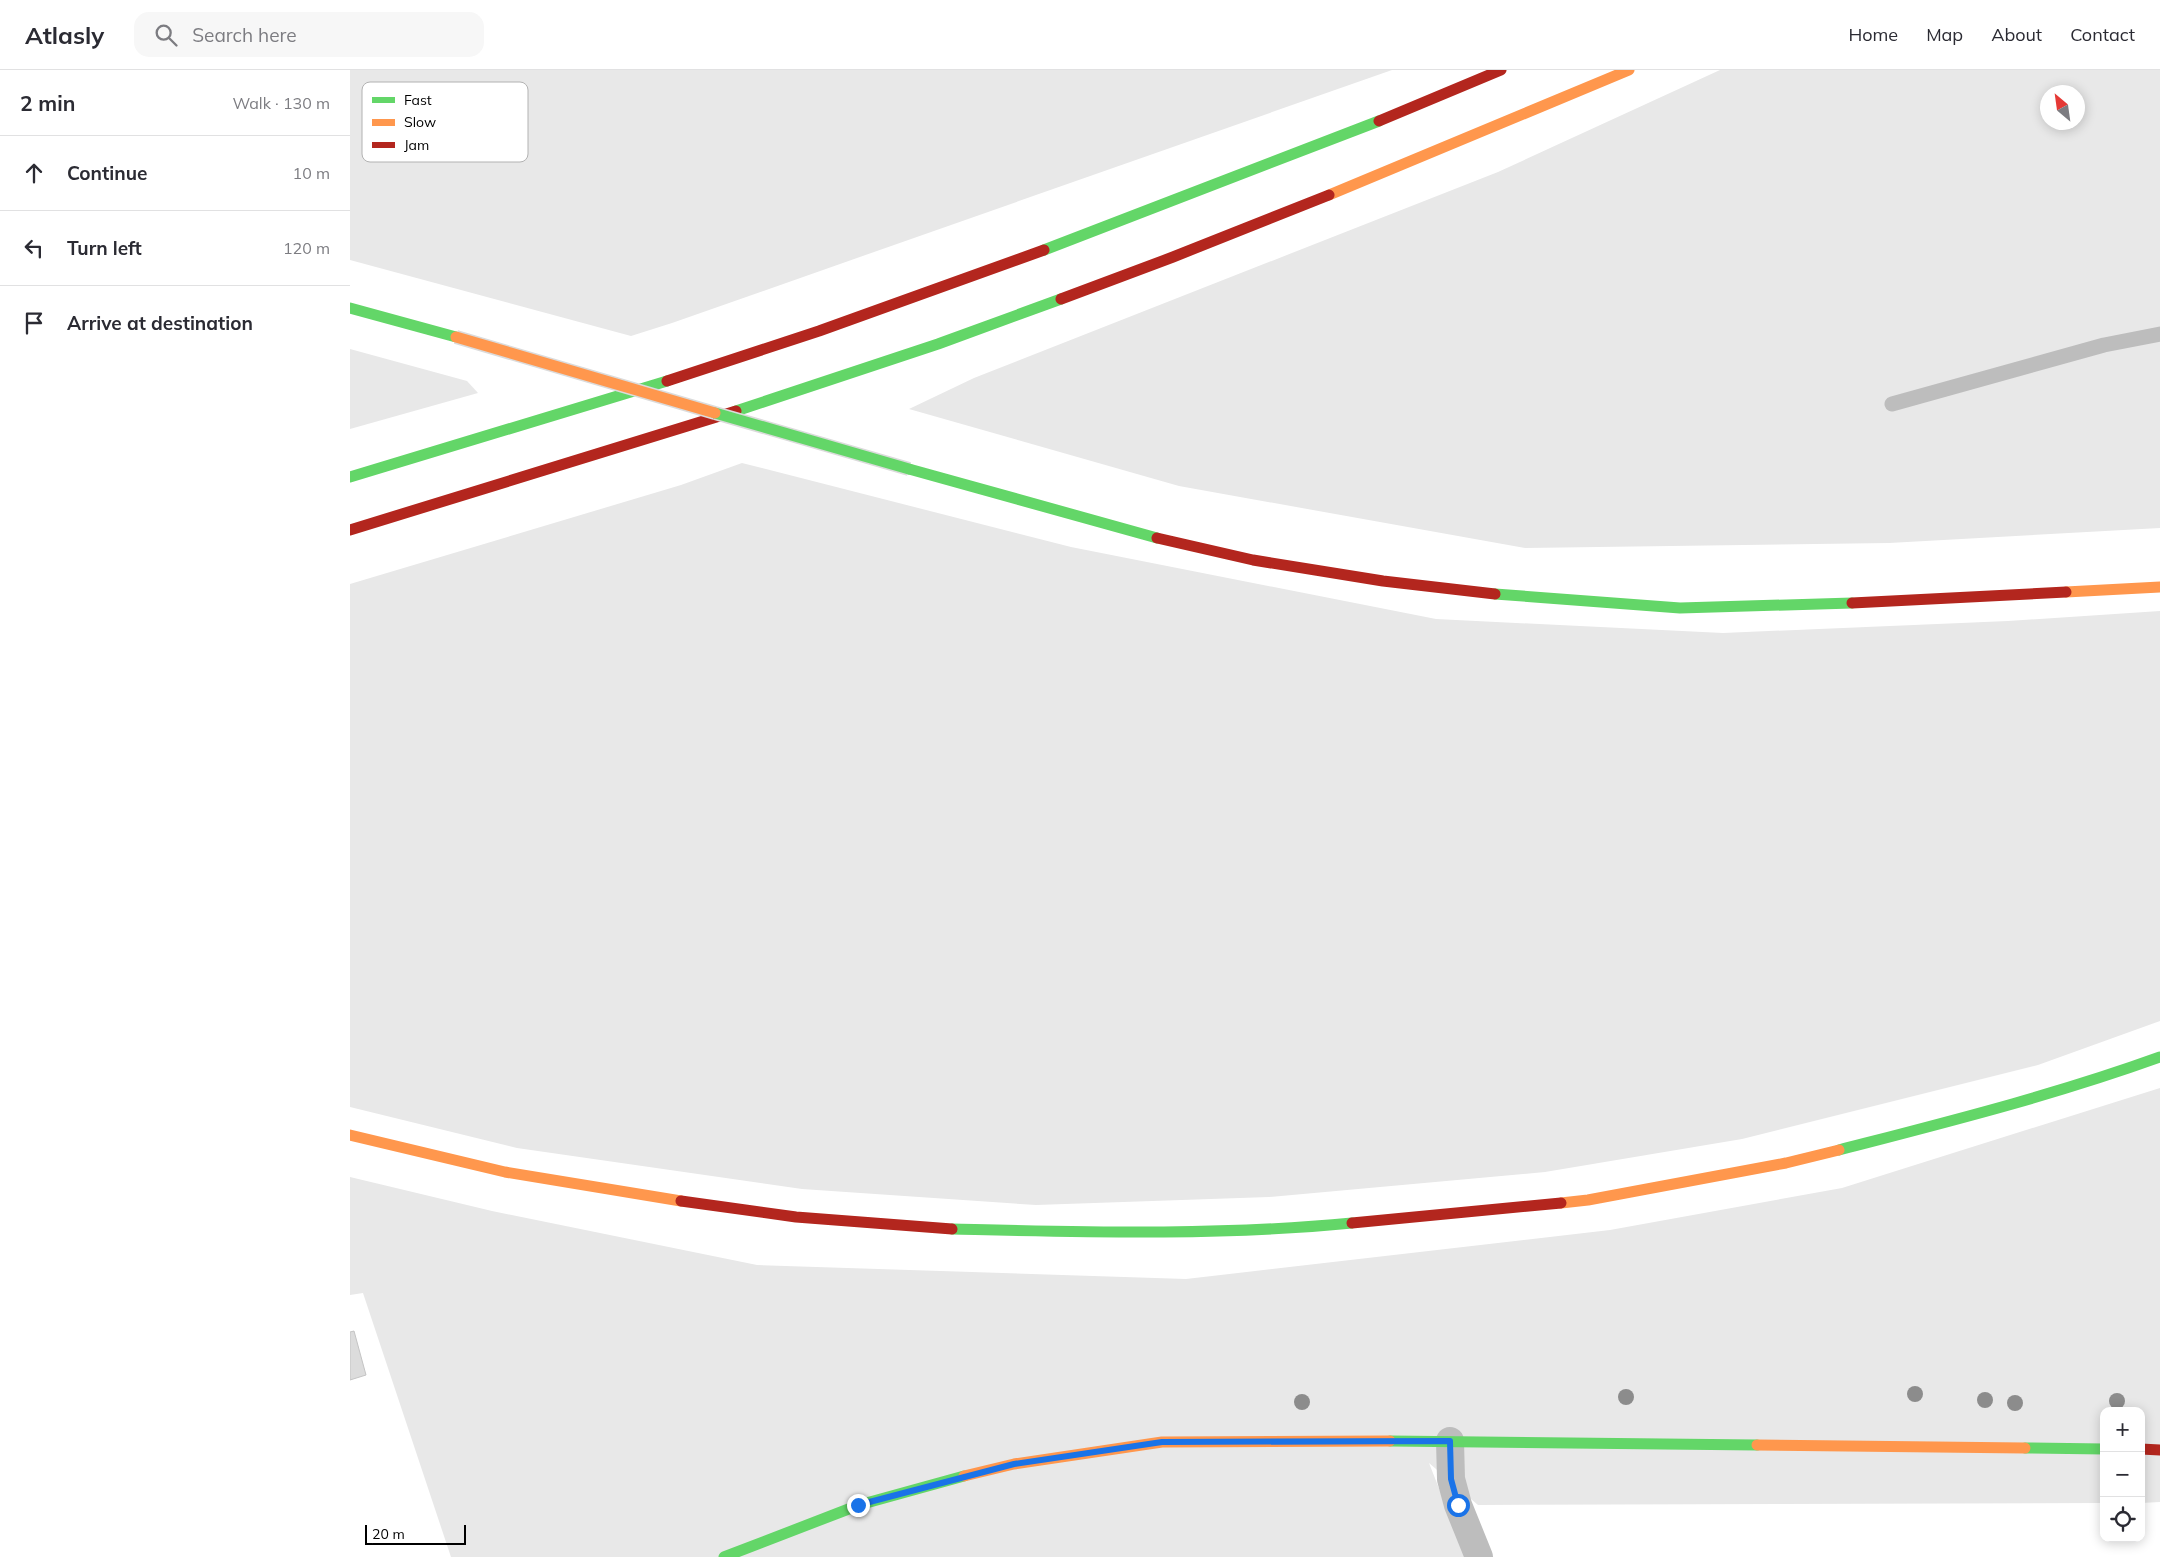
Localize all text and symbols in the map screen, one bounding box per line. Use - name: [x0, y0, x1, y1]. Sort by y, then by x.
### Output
- search box: [134, 12, 484, 57]
- text: Atlasly: [25, 20, 104, 50]
- icon: search: [152, 21, 180, 49]
- text: Search here: [192, 23, 297, 47]
- text: Home: [1848, 23, 1898, 46]
- text: Map: [1926, 23, 1963, 46]
- text: About: [1991, 23, 2042, 46]
- text: Contact: [2070, 23, 2135, 46]
- legend: [362, 82, 528, 162]
- north arrow: [2040, 85, 2085, 130]
- text: 2 min: [20, 90, 75, 116]
- text: Fast: [404, 91, 432, 109]
- text: Walk · 130 m: [232, 93, 330, 113]
- text: Slow: [404, 113, 436, 131]
- text: Jam: [404, 136, 429, 154]
- icon: ahead: [20, 159, 48, 187]
- text: Continue: [67, 161, 147, 185]
- text: 10 m: [293, 163, 330, 183]
- icon: left: [20, 234, 48, 262]
- text: Turn left: [67, 236, 142, 260]
- text: 120 m: [283, 238, 330, 258]
- icon: arrive: [20, 309, 48, 337]
- text: Arrive at destination: [67, 311, 253, 335]
- map controls: [2100, 1407, 2145, 1542]
- button: +: [2100, 1407, 2145, 1452]
- button: −: [2100, 1452, 2145, 1497]
- route end: [847, 1494, 870, 1517]
- route start: [1447, 1494, 1470, 1517]
- button: locate: [2100, 1497, 2145, 1542]
- scale bar: [365, 1522, 466, 1545]
- text: 20 m: [372, 1525, 405, 1543]

